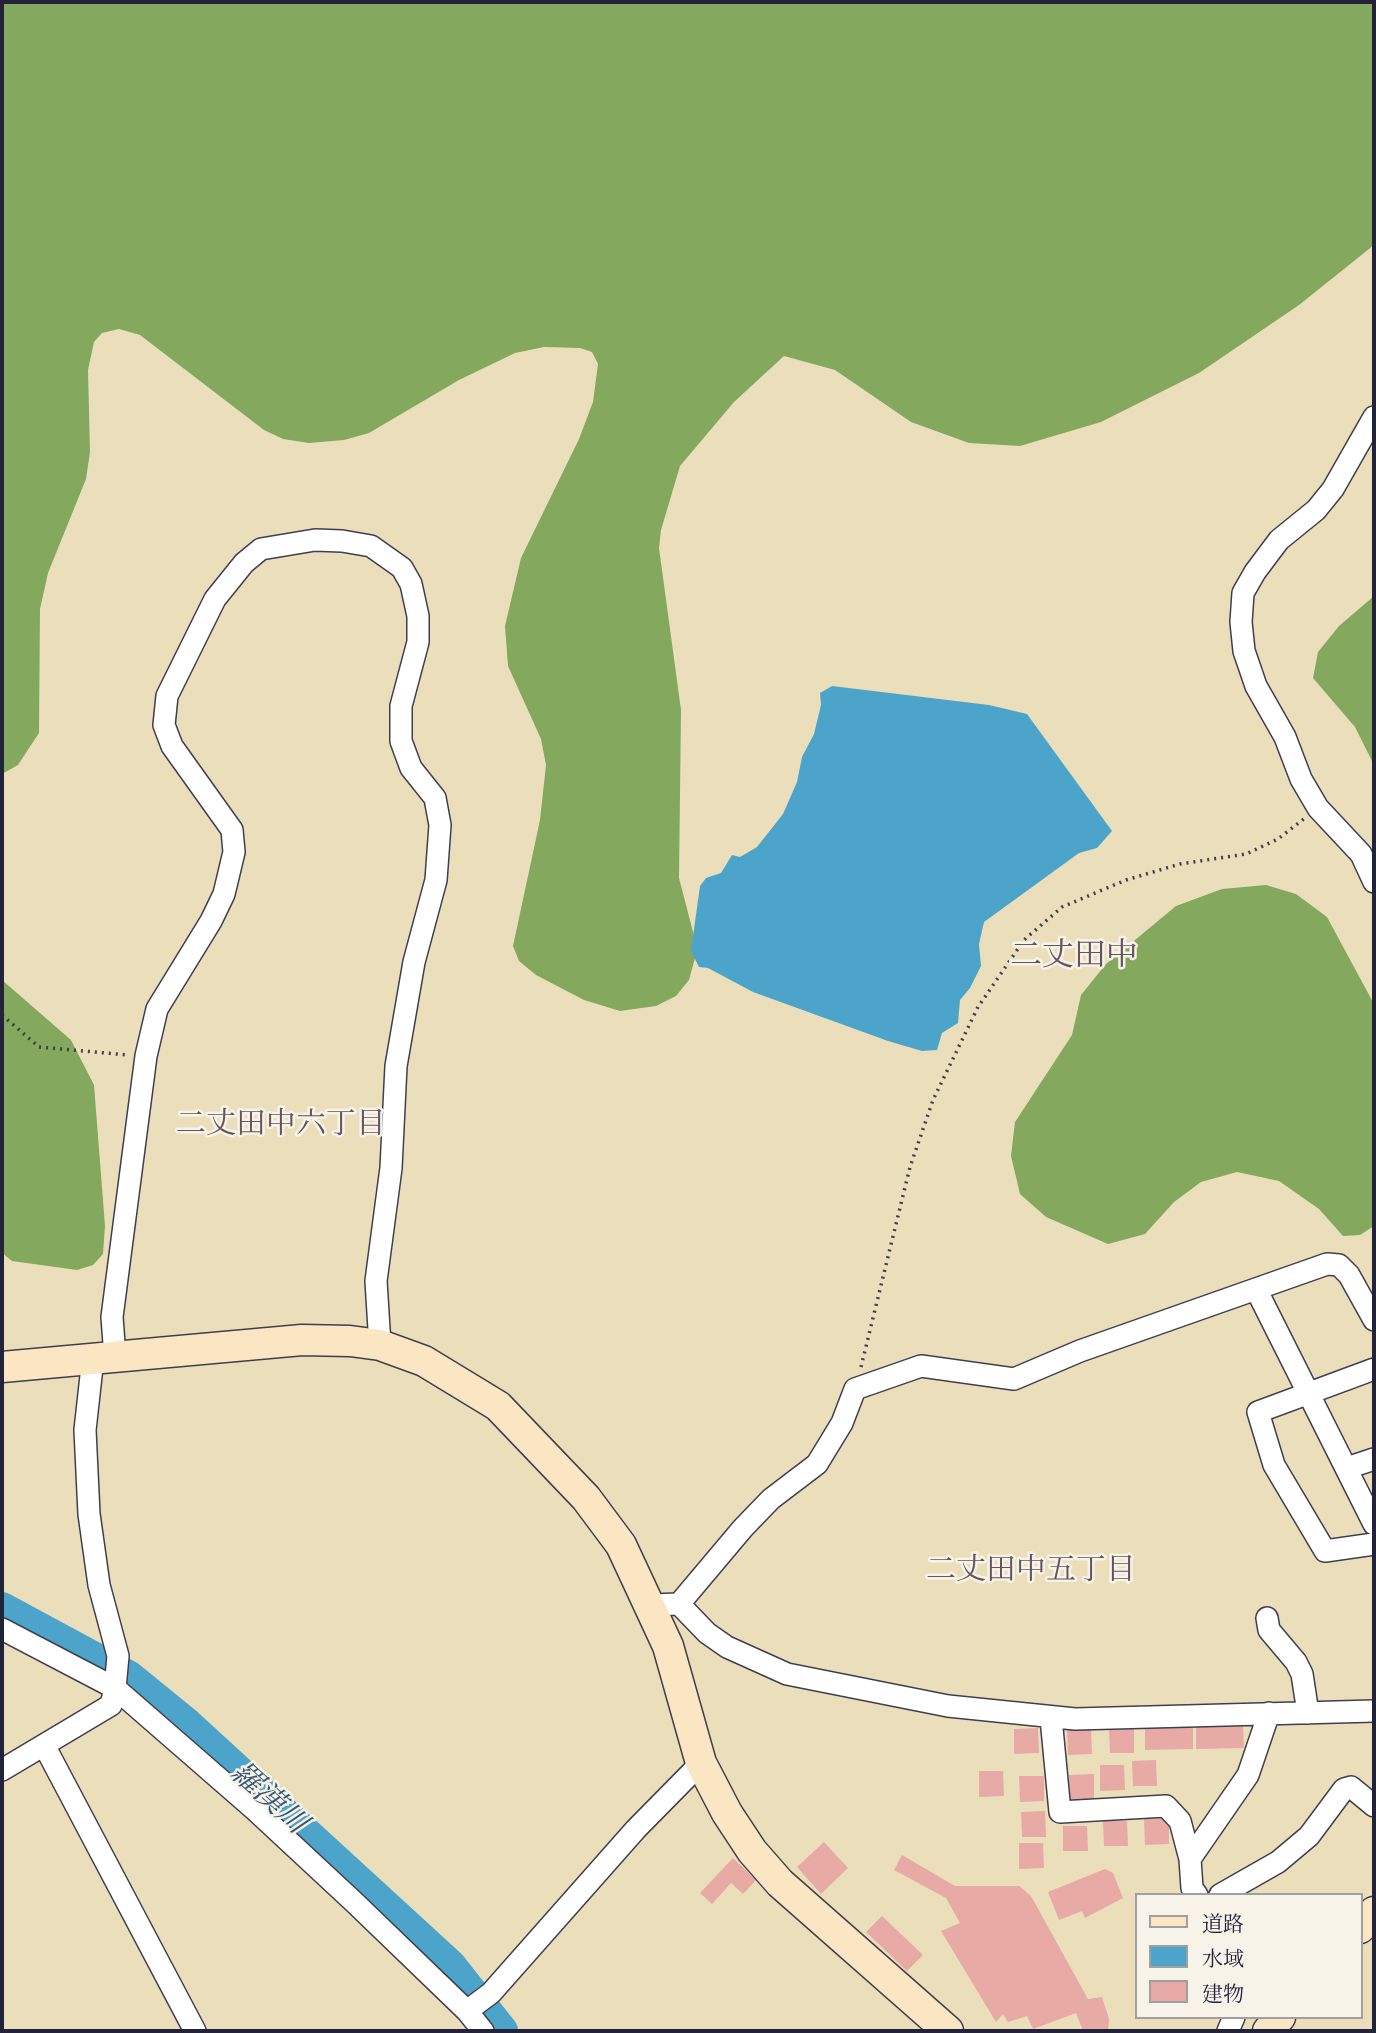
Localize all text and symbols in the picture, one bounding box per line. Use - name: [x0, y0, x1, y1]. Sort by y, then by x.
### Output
- district label: 二丈田中: [1010, 938, 1138, 976]
- district label: 二丈田中六丁目: [176, 1108, 386, 1144]
- district label: 二丈田中五丁目: [926, 1554, 1136, 1590]
- water label: 羅漢川: [223, 1756, 313, 1842]
- legend: [1134, 1893, 1362, 2019]
- text: 道路: [1202, 1911, 1244, 1937]
- text: 水域: [1202, 1946, 1244, 1972]
- text: 建物: [1202, 1981, 1244, 2007]

